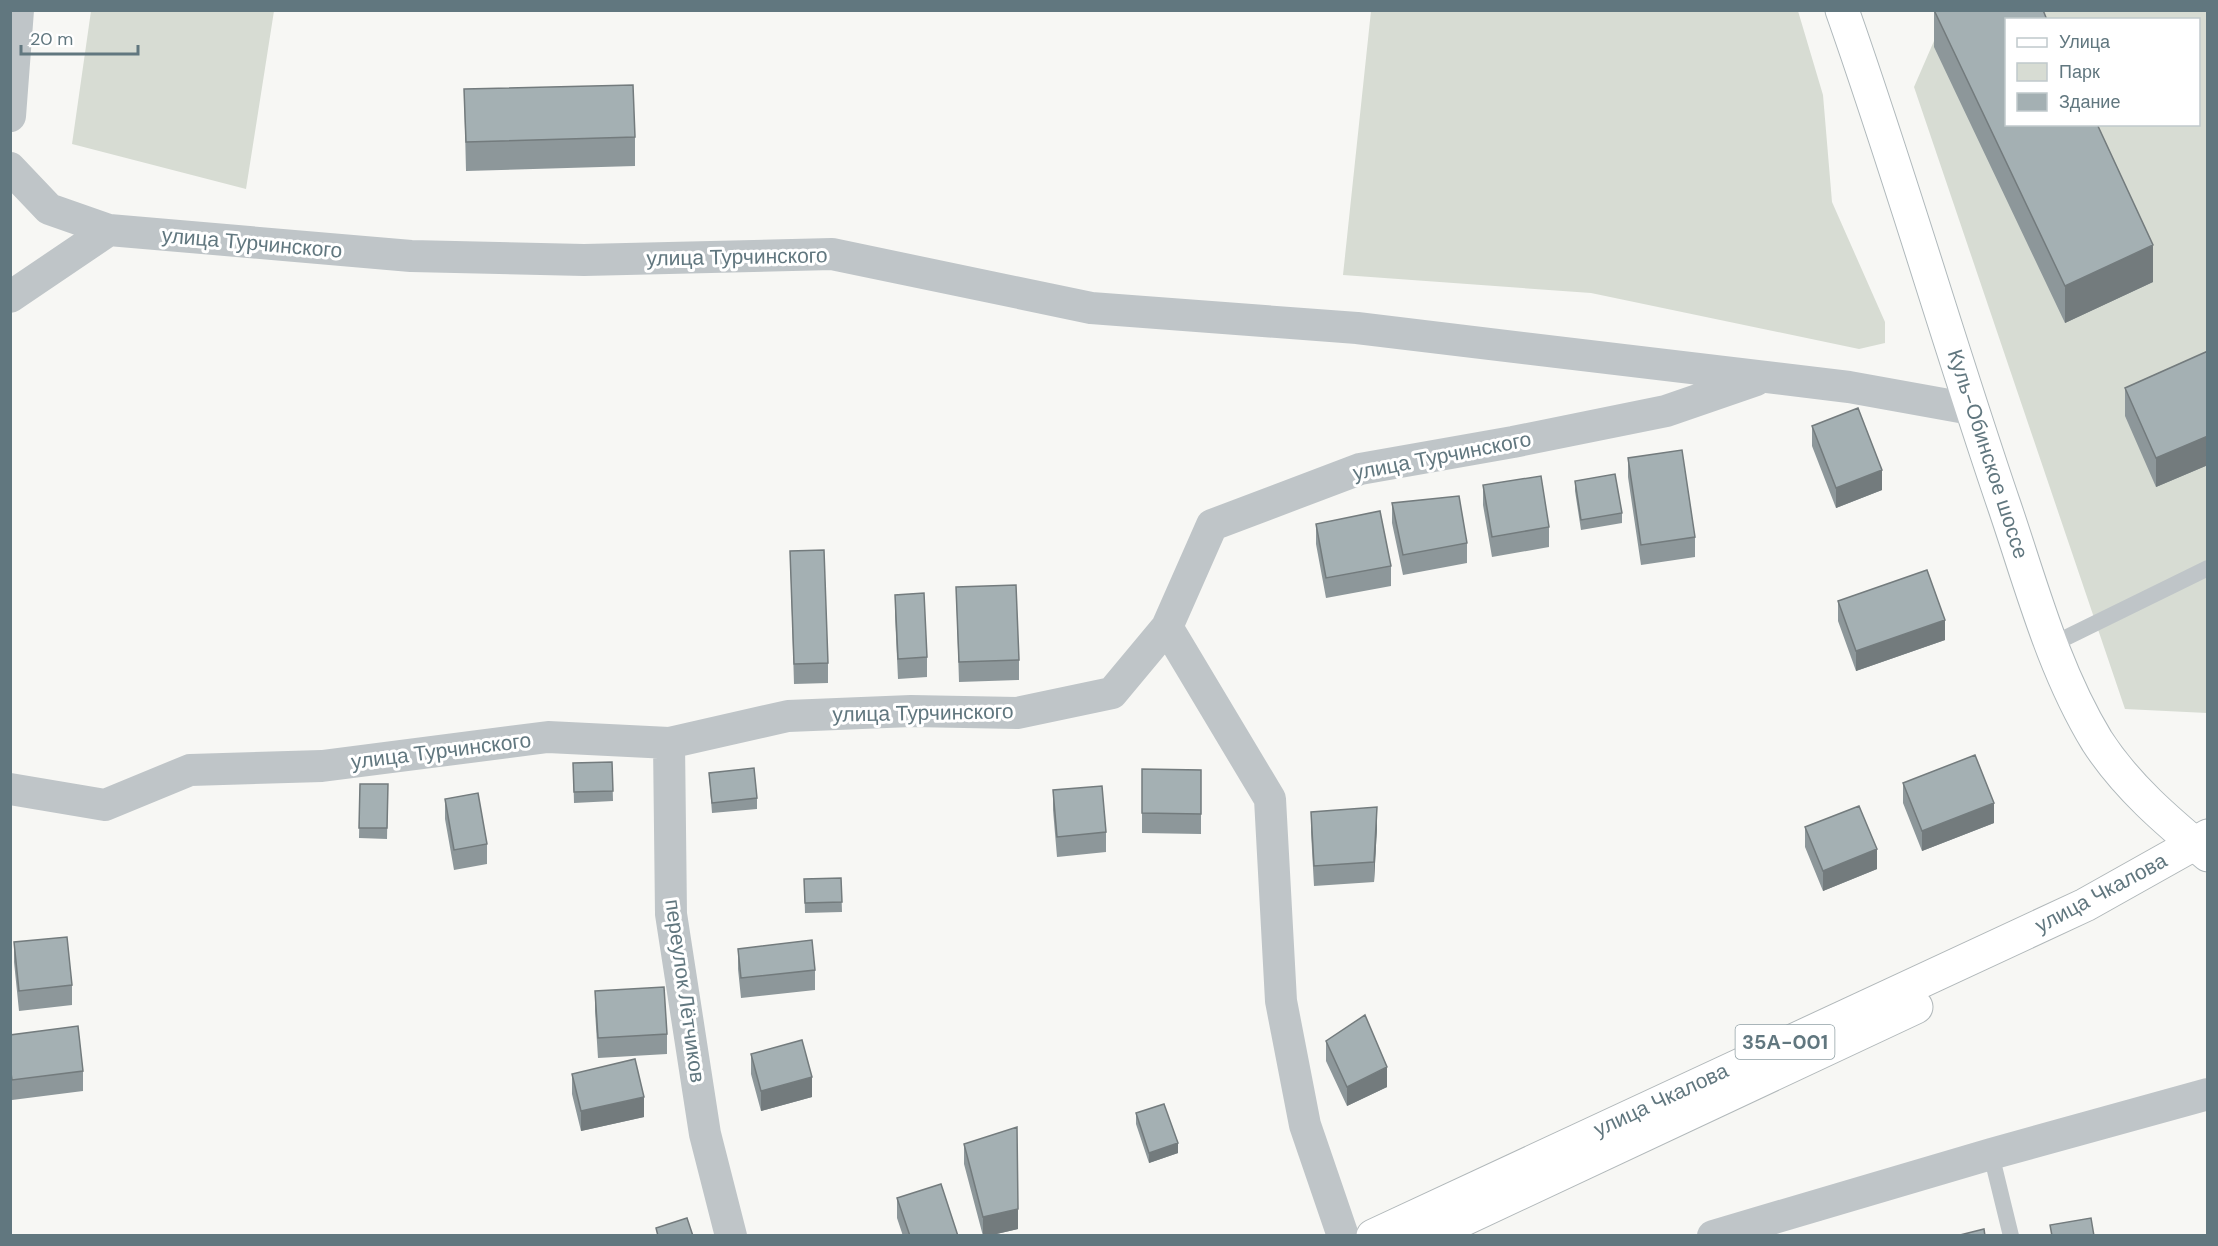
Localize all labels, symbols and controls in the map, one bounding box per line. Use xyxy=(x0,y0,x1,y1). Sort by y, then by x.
scale bar xyxy=(21,18,138,56)
legend xyxy=(2005,18,2200,126)
text: 20 m xyxy=(30,27,73,51)
text: Улица xyxy=(2059,30,2111,54)
text: Парк xyxy=(2059,60,2100,84)
text: Здание xyxy=(2059,90,2120,114)
street label: улица Турчинского xyxy=(161,221,343,265)
street label: улица Турчинского xyxy=(646,241,828,273)
street label: Куль-Обинское шоссе xyxy=(1941,346,2035,562)
street label: улица Турчинского xyxy=(1350,425,1534,487)
street label: улица Турчинского xyxy=(832,697,1014,729)
street label: улица Турчинского xyxy=(349,726,533,776)
street label: улица Чкалова xyxy=(2030,846,2172,939)
street label: переулок Лётчиков xyxy=(658,897,712,1085)
road number: 35А-001 xyxy=(1736,1025,1834,1059)
street label: улица Чкалова xyxy=(1589,1056,1733,1143)

